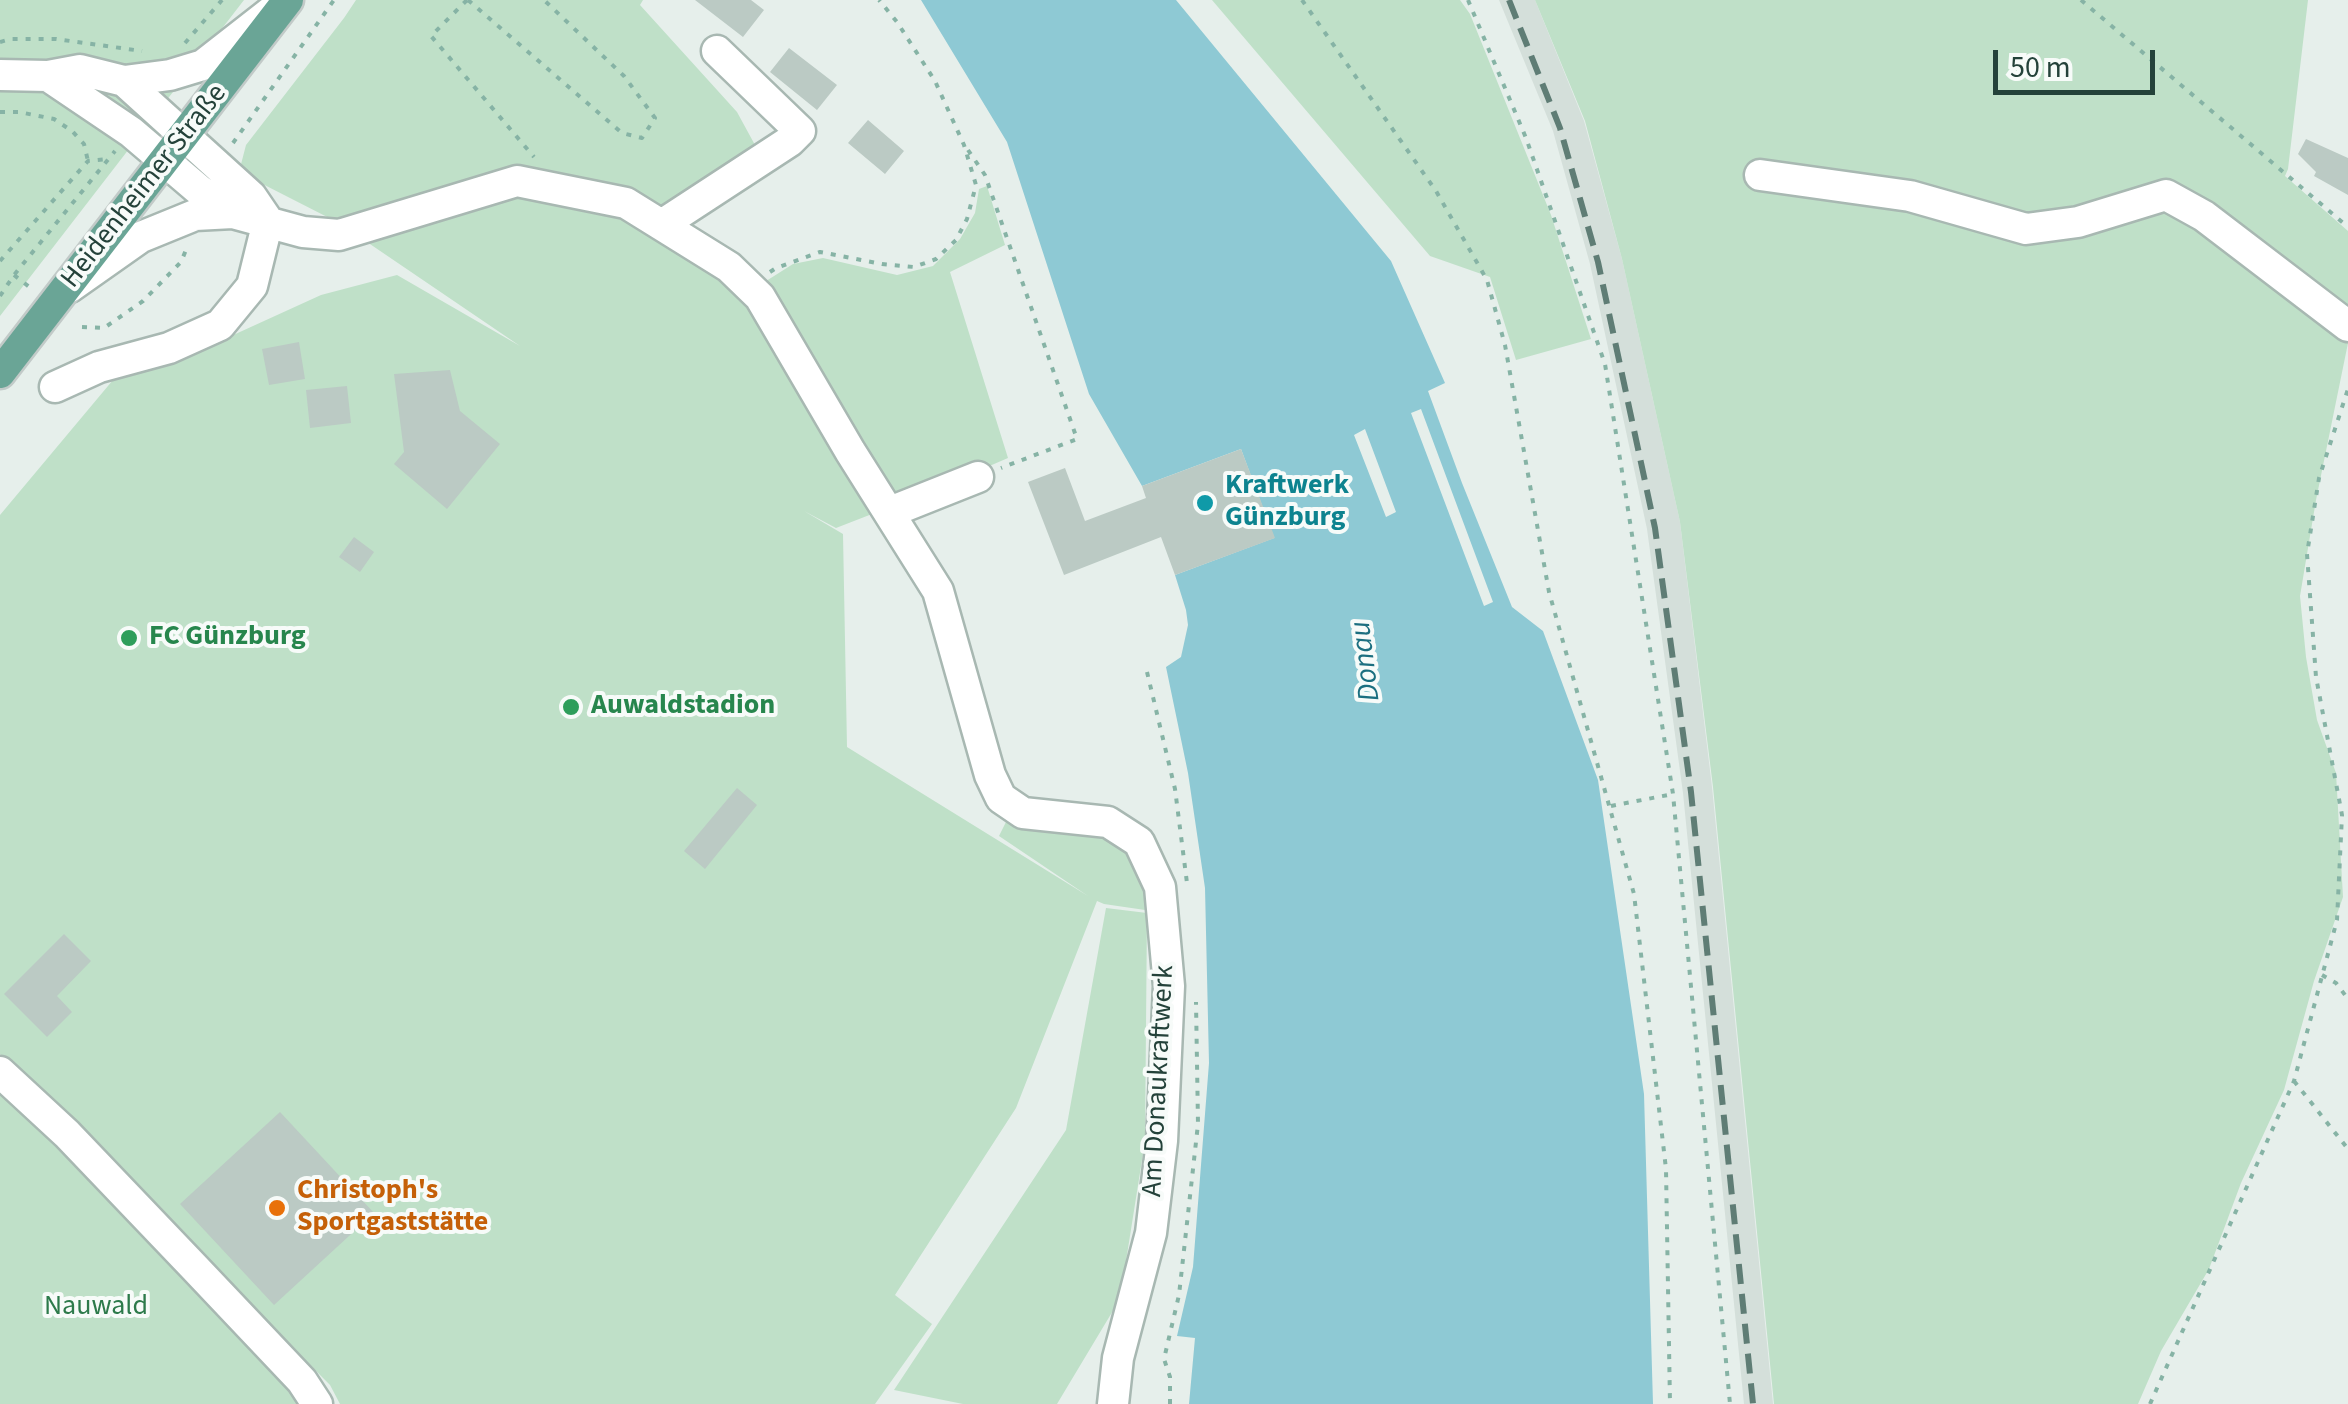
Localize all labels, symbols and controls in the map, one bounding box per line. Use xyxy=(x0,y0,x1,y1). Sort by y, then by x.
scale bar xyxy=(1998,30,2160,92)
text: 50 m xyxy=(2010,46,2071,89)
street label: Heidenheimer Straße xyxy=(55,78,235,296)
place label: Kraftwerk Günzburg xyxy=(1225,470,1349,536)
marker: Kraftwerk Günzburg xyxy=(1194,492,1216,514)
water label: Donau xyxy=(1344,619,1390,703)
place label: FC Günzburg xyxy=(149,621,306,655)
marker: FC Günzburg xyxy=(118,627,140,649)
place label: Auwaldstadion xyxy=(591,690,775,724)
marker: Auwaldstadion xyxy=(560,696,582,718)
street label: Am Donaukraftwerk xyxy=(1137,964,1183,1198)
place label: Christoph's Sportgaststätte xyxy=(297,1175,488,1241)
marker: Christoph's Sportgaststätte xyxy=(266,1197,288,1219)
park label: Nauwald xyxy=(44,1291,148,1325)

